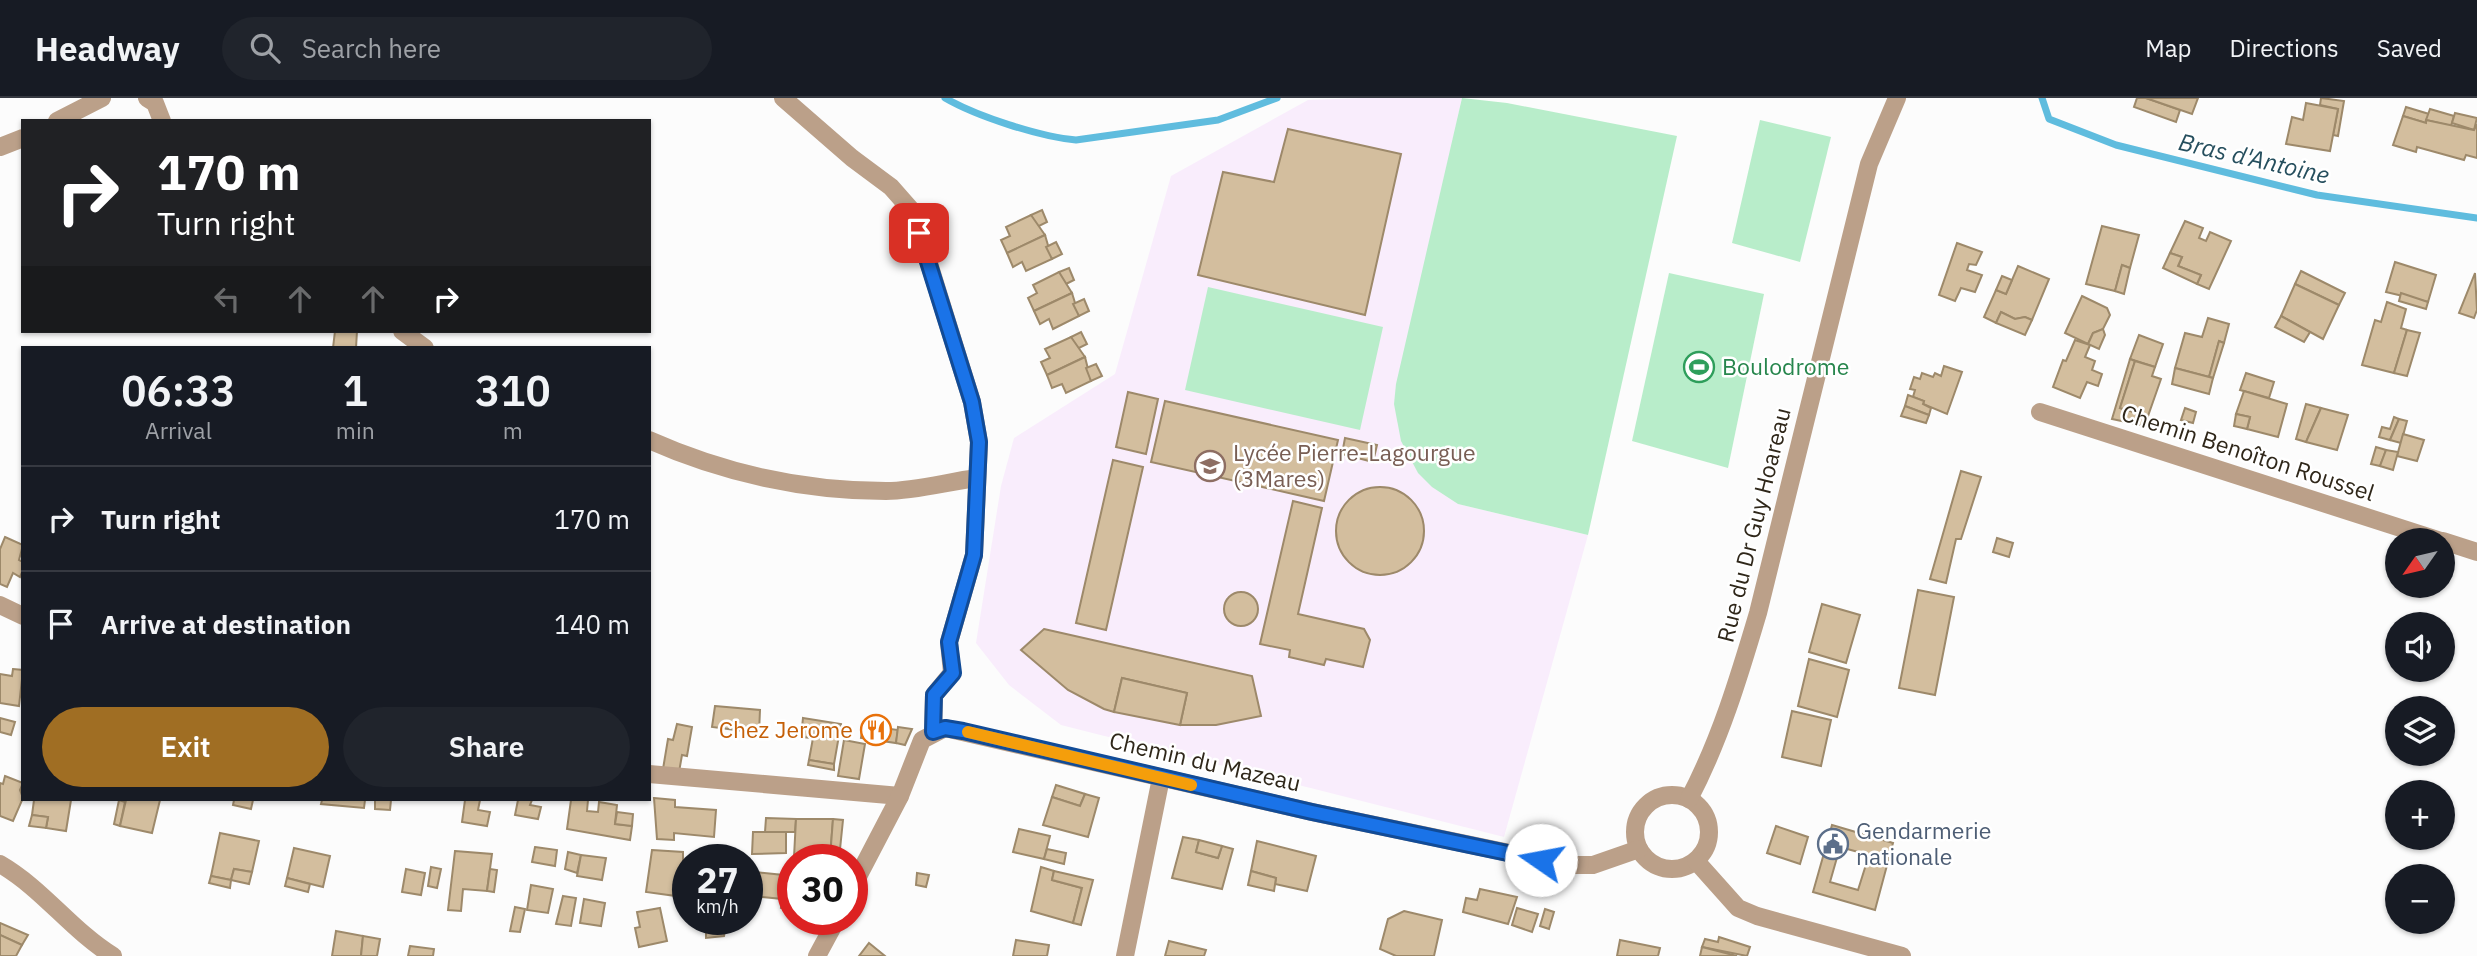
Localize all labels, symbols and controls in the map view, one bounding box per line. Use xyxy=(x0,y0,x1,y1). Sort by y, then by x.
search box xyxy=(222,17,712,80)
text: Headway xyxy=(35,27,180,70)
icon: search xyxy=(246,29,284,67)
text: Search here xyxy=(302,31,441,65)
text: Map xyxy=(2145,32,2191,64)
text: Directions xyxy=(2229,32,2339,64)
text: Saved xyxy=(2377,32,2442,64)
water label: Bras d'Antoine xyxy=(2176,125,2333,191)
text: 170 m xyxy=(157,140,301,203)
icon: right xyxy=(42,147,133,238)
text: Turn right xyxy=(157,202,295,244)
pin xyxy=(889,203,949,263)
icon: arrive xyxy=(900,214,938,252)
icon: left xyxy=(208,280,246,318)
icon: ahead xyxy=(281,280,319,318)
icon: ahead xyxy=(354,280,392,318)
icon: right xyxy=(427,280,465,318)
sports icon: Boulodrome xyxy=(1682,350,1716,384)
place label: Boulodrome xyxy=(1722,351,1849,381)
text: 06:33 xyxy=(121,363,236,418)
text: 1 xyxy=(343,363,368,418)
text: 310 xyxy=(475,363,551,418)
street label: Chemin Benoîton Roussel xyxy=(2118,397,2379,507)
street label: Rue du Dr Guy Hoareau xyxy=(1709,404,1797,645)
text: Arrival xyxy=(145,415,212,445)
text: min xyxy=(336,415,375,445)
text: m xyxy=(503,415,523,445)
place label: Lycée Pierre-Lagourgue (3Mares) xyxy=(1233,437,1476,493)
school or university icon: Lycée Pierre-Lagourgue (3Mares) xyxy=(1193,449,1227,483)
icon: right xyxy=(42,500,80,538)
text: Turn right xyxy=(101,502,220,536)
text: 170 m xyxy=(554,502,630,536)
north arrow xyxy=(2385,528,2455,598)
map controls xyxy=(2385,528,2455,934)
icon: arrive xyxy=(42,605,80,643)
text: Arrive at destination xyxy=(101,607,351,641)
text: 140 m xyxy=(554,607,630,641)
button: sound xyxy=(2385,612,2455,682)
button: layers xyxy=(2385,696,2455,766)
button: Exit xyxy=(42,707,329,787)
button: Share xyxy=(343,707,630,787)
restaurant icon: Chez Jerome xyxy=(859,713,893,747)
place label: Chez Jerome xyxy=(719,714,853,744)
street label: Chemin du Mazeau xyxy=(1107,724,1304,798)
button: + xyxy=(2385,780,2455,850)
place label: Gendarmerie nationale xyxy=(1856,815,1991,871)
position arrow xyxy=(1504,823,1578,897)
public building icon: Gendarmerie nationale xyxy=(1816,827,1850,861)
speed limit sign: 30 xyxy=(777,844,868,935)
text: 27 xyxy=(696,857,739,903)
button: − xyxy=(2385,864,2455,934)
text: km/h xyxy=(696,895,739,918)

